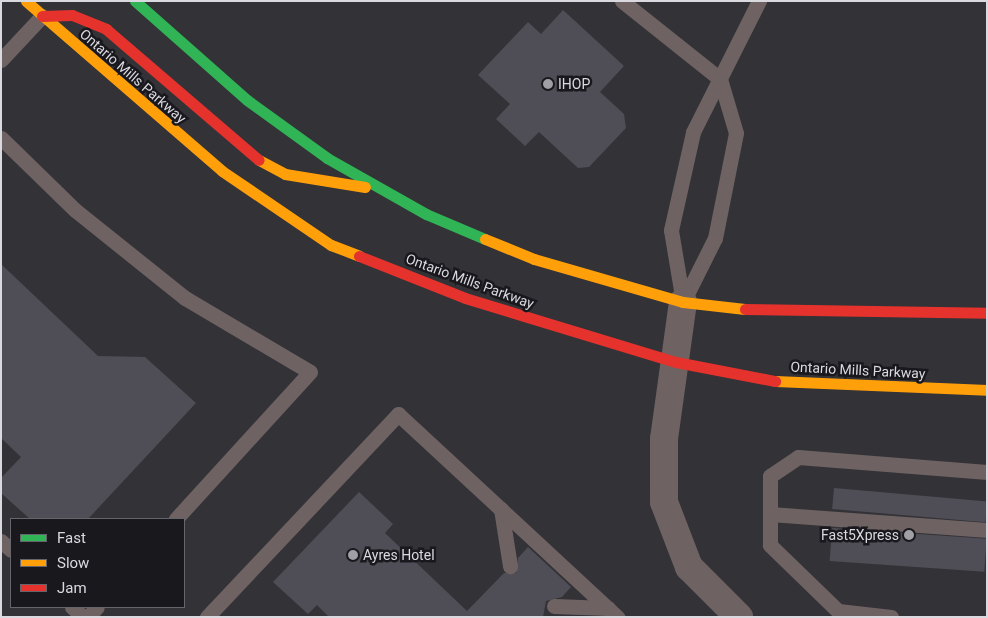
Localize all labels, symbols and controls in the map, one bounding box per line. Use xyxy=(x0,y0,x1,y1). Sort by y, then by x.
street label: Ontario Mills Parkway xyxy=(76,25,190,127)
place label: IHOP xyxy=(558,76,590,92)
marker: IHOP xyxy=(542,78,554,90)
street label: Ontario Mills Parkway xyxy=(404,250,536,312)
street label: Ontario Mills Parkway xyxy=(790,358,926,382)
legend xyxy=(10,518,185,608)
place label: Fast5Xpress xyxy=(821,527,899,543)
text: Fast xyxy=(57,529,86,547)
marker: Fast5Xpress xyxy=(903,529,915,541)
place label: Ayres Hotel xyxy=(363,547,435,563)
marker: Ayres Hotel xyxy=(347,549,359,561)
text: Slow xyxy=(57,554,89,572)
text: Jam xyxy=(57,579,87,597)

